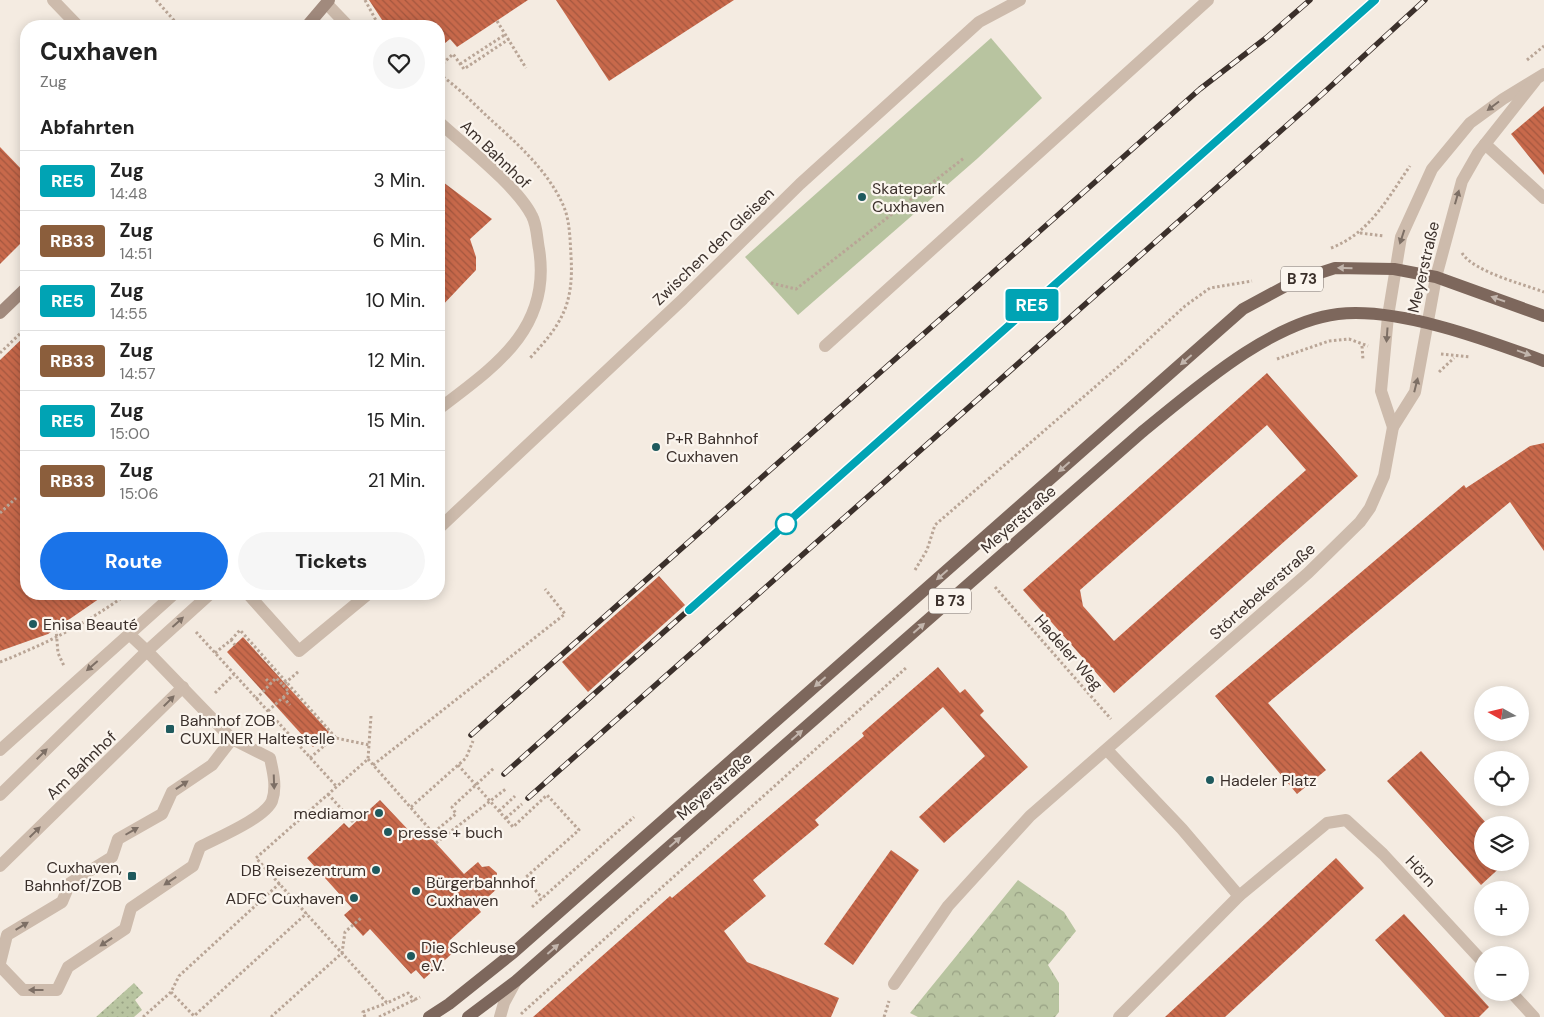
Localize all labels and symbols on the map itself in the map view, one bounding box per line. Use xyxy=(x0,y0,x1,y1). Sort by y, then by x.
one-way arrow xyxy=(1486,101,1500,111)
street label: Am Bahnhof xyxy=(456,116,535,193)
place label: Skatepark Cuxhaven xyxy=(872,178,946,217)
street label: Zwischen den Gleisen xyxy=(648,183,779,310)
one-way arrow xyxy=(1454,189,1462,204)
marker: Skatepark Cuxhaven xyxy=(856,191,868,203)
street label: Meyerstraße xyxy=(1403,219,1444,315)
one-way arrow xyxy=(1398,229,1405,244)
one-way arrow xyxy=(1337,264,1353,272)
road number: B 73 xyxy=(1281,266,1323,292)
line badge: RE5 xyxy=(1003,289,1061,321)
one-way arrow xyxy=(1490,295,1505,303)
one-way arrow xyxy=(1382,327,1390,343)
one-way arrow xyxy=(1516,350,1531,357)
one-way arrow xyxy=(1179,354,1192,365)
one-way arrow xyxy=(1412,377,1420,392)
place label: P+R Bahnhof Cuxhaven xyxy=(666,428,758,467)
marker: P+R Bahnhof Cuxhaven xyxy=(650,441,662,453)
one-way arrow xyxy=(1058,461,1070,472)
street label: Meyerstraße xyxy=(976,481,1060,558)
unlabelled marker xyxy=(775,513,797,535)
street label: Störtebekerstraße xyxy=(1205,538,1320,645)
one-way arrow xyxy=(936,569,949,580)
road number: B 73 xyxy=(929,588,971,614)
street label: Hadeler Weg xyxy=(1030,610,1107,695)
place label: Enisa Beauté xyxy=(43,614,138,635)
one-way arrow xyxy=(172,616,184,628)
marker: Enisa Beauté xyxy=(27,618,39,630)
one-way arrow xyxy=(913,622,926,633)
one-way arrow xyxy=(87,660,99,672)
one-way arrow xyxy=(815,676,827,688)
north arrow xyxy=(1474,686,1529,741)
one-way arrow xyxy=(163,696,175,708)
place label: Bahnhof ZOB CUXLINER Haltestelle xyxy=(180,710,335,749)
marker: Bahnhof ZOB CUXLINER Haltestelle xyxy=(164,723,176,735)
street label: Am Bahnhof xyxy=(42,727,121,804)
one-way arrow xyxy=(791,730,803,741)
street label: Meyerstraße xyxy=(672,748,756,825)
one-way arrow xyxy=(36,749,48,761)
place label: Hadeler Platz xyxy=(1220,770,1316,791)
one-way arrow xyxy=(270,774,278,790)
marker: Hadeler Platz xyxy=(1204,774,1216,786)
one-way arrow xyxy=(175,780,189,790)
place label: mediamor xyxy=(293,803,369,824)
marker: mediamor xyxy=(373,807,385,819)
place label: presse + buch xyxy=(398,822,503,843)
one-way arrow xyxy=(29,826,41,838)
marker: presse + buch xyxy=(382,826,394,838)
one-way arrow xyxy=(125,827,138,836)
one-way arrow xyxy=(668,836,680,848)
street label: Hörn xyxy=(1401,851,1440,891)
place label: Cuxhaven, Bahnhof/ZOB xyxy=(24,857,122,896)
place label: DB Reisezentrum xyxy=(241,860,366,881)
marker: DB Reisezentrum xyxy=(370,864,382,876)
marker: Cuxhaven, Bahnhof/ZOB xyxy=(126,870,138,882)
place label: Bürgerbahnhof Cuxhaven xyxy=(426,872,535,911)
one-way arrow xyxy=(164,876,177,886)
marker: Bürgerbahnhof Cuxhaven xyxy=(410,885,422,897)
place label: ADFC Cuxhaven xyxy=(226,888,344,909)
marker: ADFC Cuxhaven xyxy=(348,892,360,904)
one-way arrow xyxy=(16,921,29,930)
one-way arrow xyxy=(99,937,112,947)
place label: Die Schleuse e.V. xyxy=(421,937,516,976)
one-way arrow xyxy=(546,943,558,955)
marker: Die Schleuse e.V. xyxy=(405,950,417,962)
one-way arrow xyxy=(28,986,44,994)

